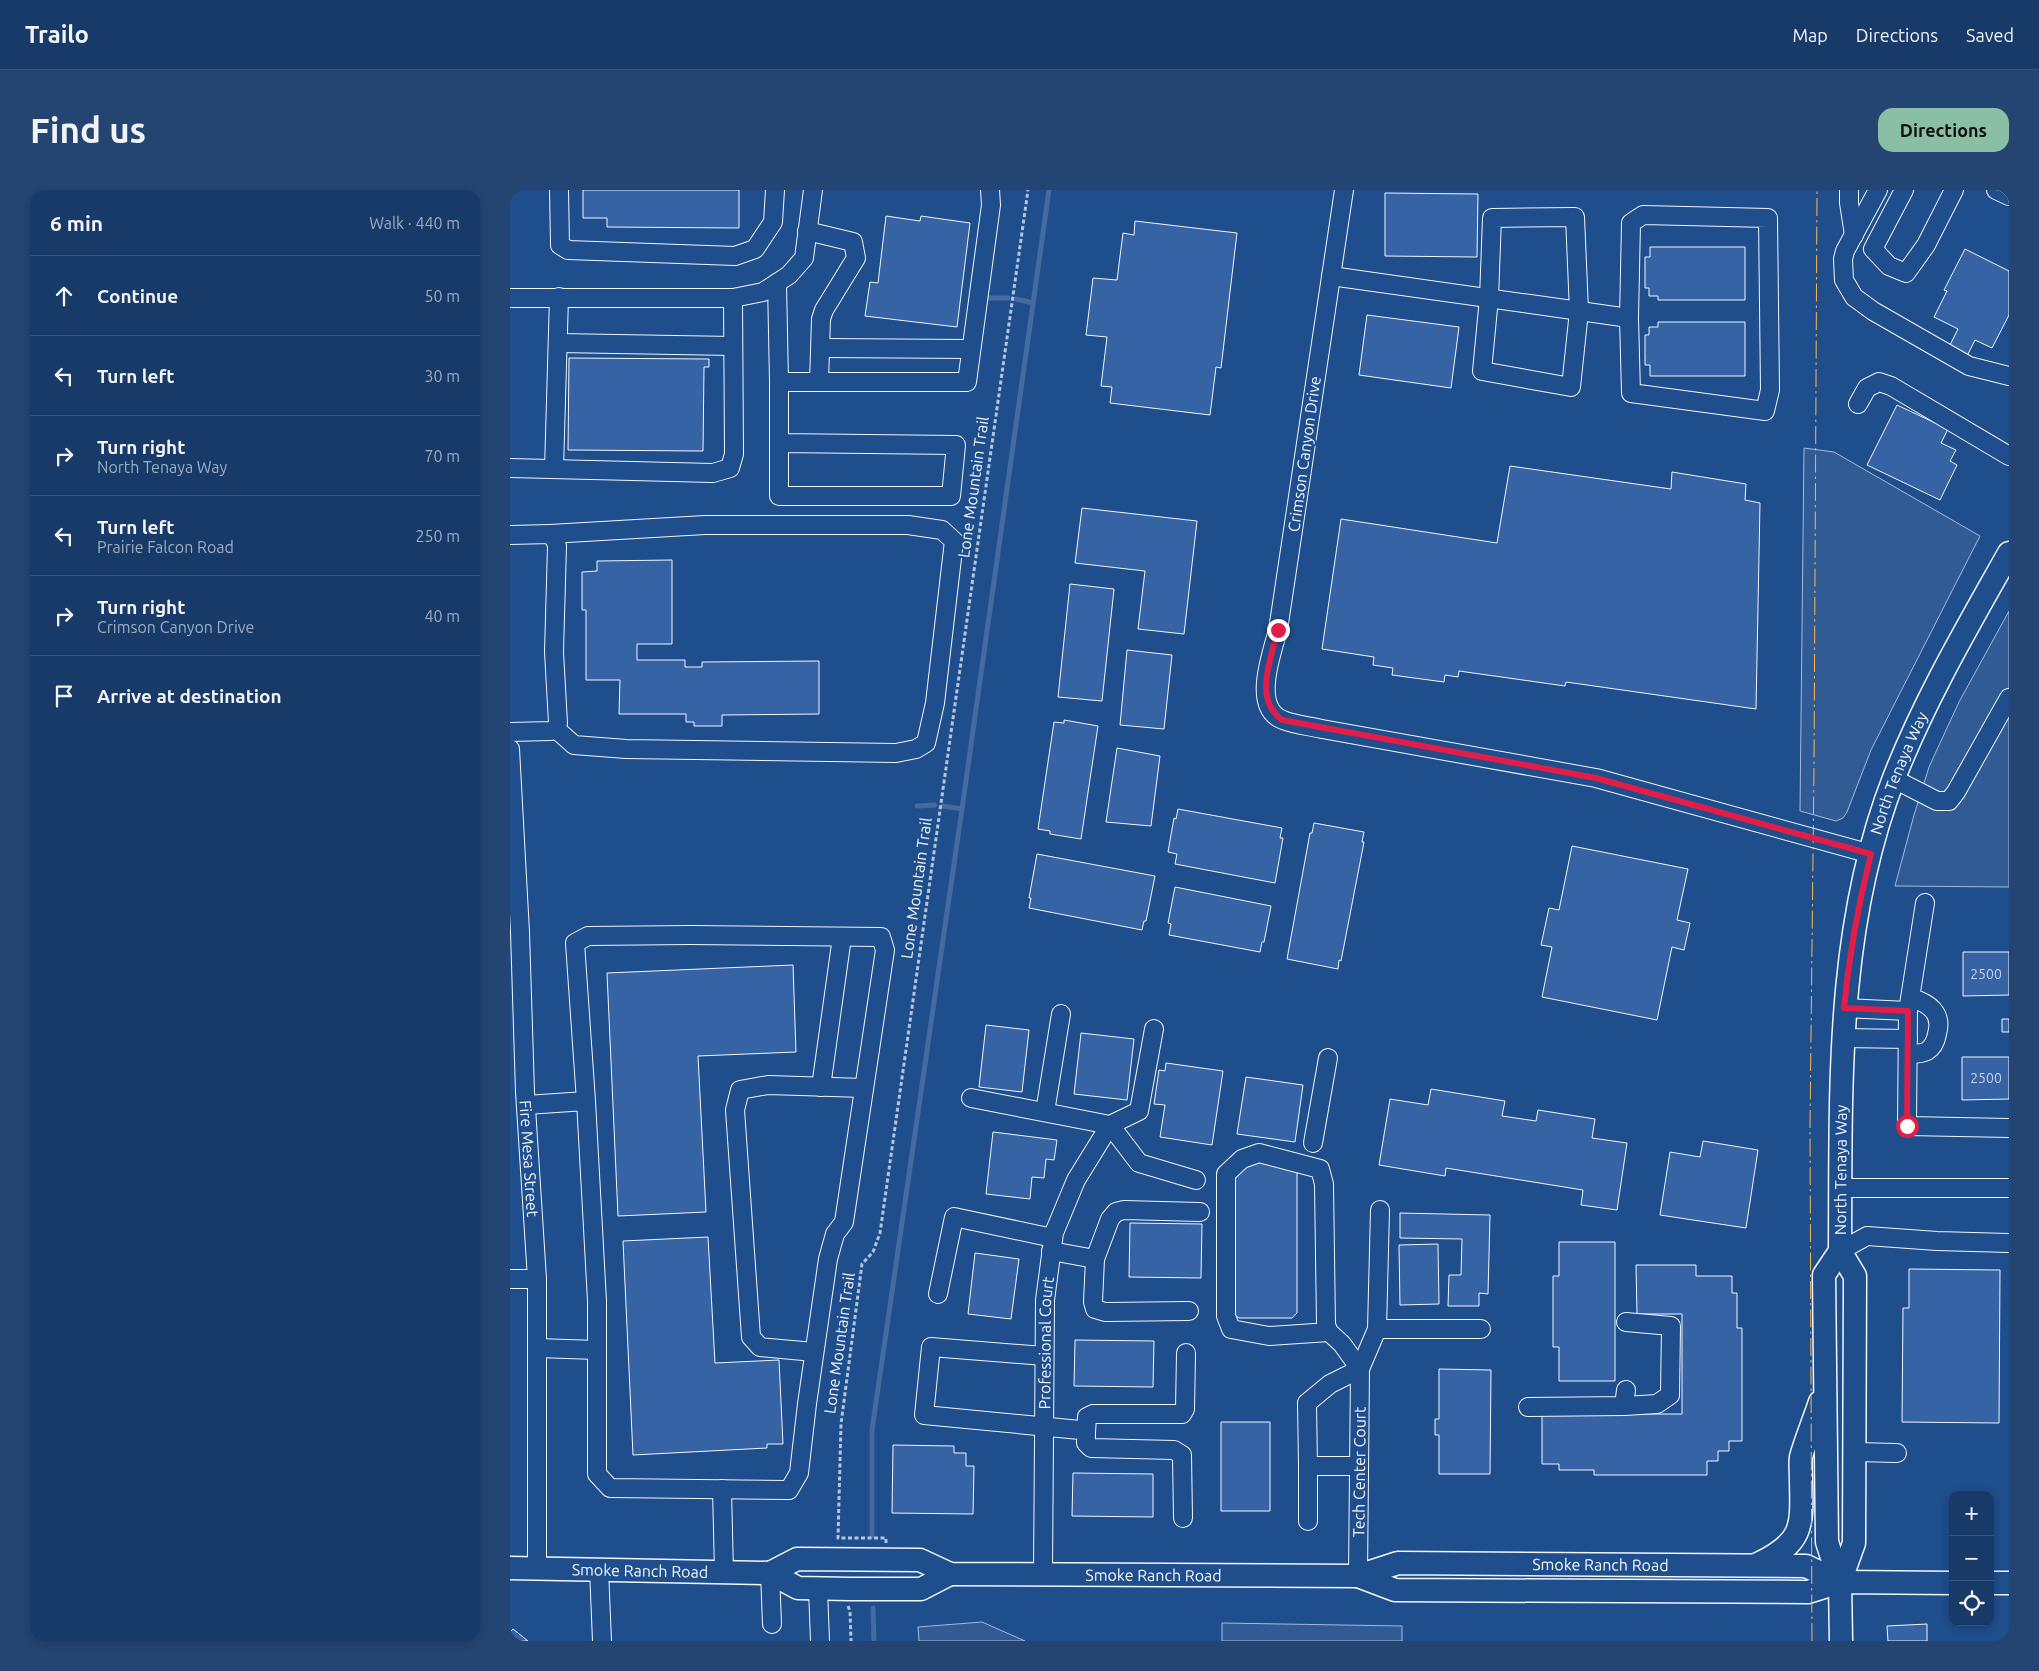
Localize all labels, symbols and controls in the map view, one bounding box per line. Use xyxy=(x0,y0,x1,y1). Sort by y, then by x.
text: Trailo xyxy=(25,21,89,48)
text: Map xyxy=(1792,25,1828,45)
text: Directions xyxy=(1856,25,1938,45)
text: Saved xyxy=(1966,25,2014,45)
button: Directions xyxy=(1878,108,2009,152)
text: Find us xyxy=(30,110,146,150)
text: 6 min xyxy=(50,211,103,235)
text: Walk · 440 m xyxy=(369,214,460,232)
icon: ahead xyxy=(50,282,78,310)
text: Continue xyxy=(97,285,178,307)
text: 50 m xyxy=(424,287,460,305)
icon: left xyxy=(50,362,78,390)
text: Turn left xyxy=(97,365,175,387)
text: 30 m xyxy=(424,367,460,385)
street label: Crimson Canyon Drive xyxy=(1284,375,1324,533)
street label: Lone Mountain Trail xyxy=(954,415,992,559)
text: Turn right xyxy=(97,436,185,458)
icon: right xyxy=(50,442,78,470)
text: 70 m xyxy=(424,447,460,465)
text: North Tenaya Way xyxy=(97,458,227,476)
text: Turn left xyxy=(97,516,175,538)
icon: left xyxy=(50,522,78,550)
text: 250 m xyxy=(415,527,460,545)
text: Prairie Falcon Road xyxy=(97,538,234,556)
text: Turn right xyxy=(97,596,185,618)
icon: right xyxy=(50,602,78,630)
text: 40 m xyxy=(424,607,460,625)
text: Crimson Canyon Drive xyxy=(97,618,254,636)
route end xyxy=(1267,619,1290,642)
icon: arrive xyxy=(50,682,78,710)
text: Arrive at destination xyxy=(97,685,282,707)
street label: North Tenaya Way xyxy=(1866,709,1931,837)
street label: Lone Mountain Trail xyxy=(897,816,935,960)
house number: 2500 xyxy=(1970,966,2002,982)
house number: 2500 xyxy=(1970,1070,2002,1086)
street label: Fire Mesa Street xyxy=(517,1099,542,1218)
street label: North Tenaya Way xyxy=(1831,1104,1850,1235)
route start xyxy=(1896,1115,1919,1138)
street label: Lone Mountain Trail xyxy=(820,1271,858,1415)
street label: Professional Court xyxy=(1035,1275,1057,1410)
street label: Tech Center Court xyxy=(1349,1406,1369,1537)
map controls xyxy=(1949,1491,1994,1626)
button: + xyxy=(1949,1491,1994,1536)
button: − xyxy=(1949,1536,1994,1581)
street label: Smoke Ranch Road xyxy=(1532,1555,1669,1574)
street label: Smoke Ranch Road xyxy=(572,1560,708,1581)
street label: Smoke Ranch Road xyxy=(1085,1566,1222,1584)
button: locate xyxy=(1949,1581,1994,1626)

